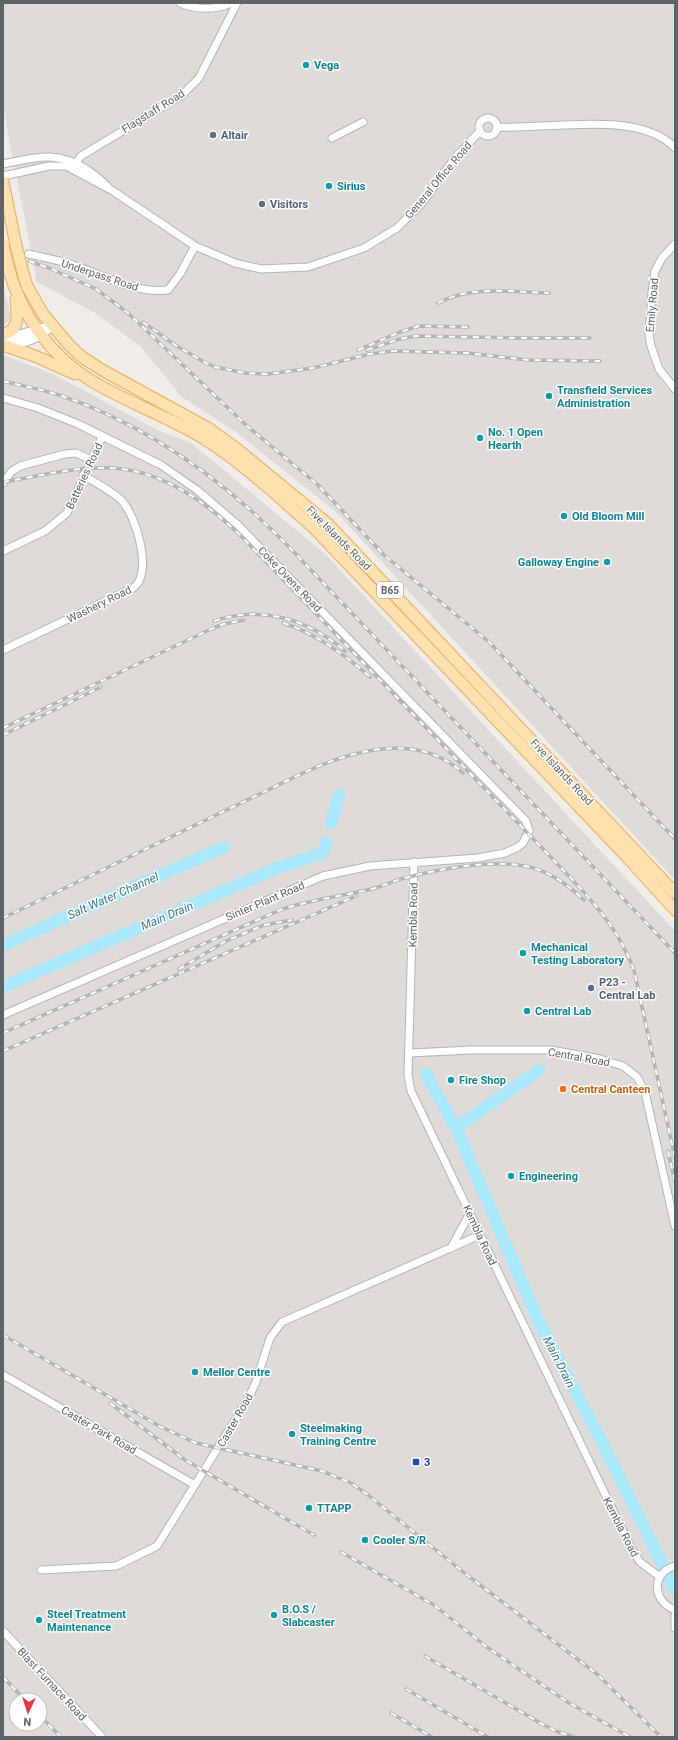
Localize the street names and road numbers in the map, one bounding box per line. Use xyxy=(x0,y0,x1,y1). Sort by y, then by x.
street label: Flagstaff Road xyxy=(119,87,187,136)
street label: General Office Road xyxy=(402,139,474,222)
street label: Underpass Road xyxy=(60,257,140,294)
street label: Emily Road xyxy=(644,277,661,333)
street label: Batteries Road xyxy=(63,441,106,511)
street label: Five Islands Road xyxy=(304,503,374,573)
street label: Coke Ovens Road xyxy=(255,544,324,615)
road number: B65 xyxy=(377,582,403,598)
street label: Washery Road xyxy=(65,583,134,626)
street label: Five Islands Road xyxy=(528,737,596,808)
street label: Sinter Plant Road xyxy=(224,879,307,924)
street label: Kembla Road xyxy=(406,882,421,948)
street label: Central Road xyxy=(547,1046,611,1069)
street label: Kembla Road xyxy=(460,1203,499,1267)
street label: Caster Road xyxy=(215,1391,256,1449)
street label: Caster Park Road xyxy=(59,1404,139,1457)
street label: Kembla Road xyxy=(600,1495,641,1559)
street label: Blast Furnace Road xyxy=(15,1645,89,1723)

